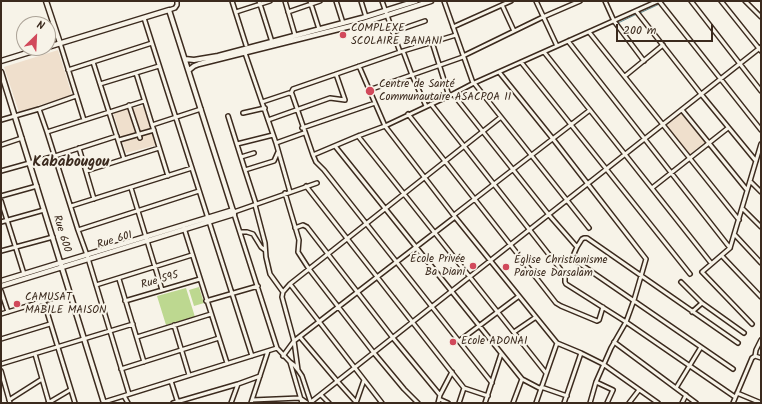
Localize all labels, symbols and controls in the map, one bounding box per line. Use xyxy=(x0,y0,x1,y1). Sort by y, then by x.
north arrow xyxy=(16,16,56,56)
text: N xyxy=(34,16,47,36)
scale bar xyxy=(618,16,715,42)
text: 200 m xyxy=(623,21,656,40)
place label: COMPLEXE SCOLAIRE BANANI xyxy=(351,22,442,48)
marker: COMPLEXE SCOLAIRE BANANI xyxy=(338,30,348,40)
place label: Centre de Santé Communautaire ASACPOA II xyxy=(379,78,511,104)
marker: Centre de Santé Communautaire ASACPOA II xyxy=(364,85,376,97)
district label: Kababougou xyxy=(33,154,109,172)
street label: Rue 600 xyxy=(49,214,73,254)
street label: Rue 601 xyxy=(96,229,134,253)
place label: École Privée Ba Diani xyxy=(410,253,465,279)
place label: Église Christianisme Paroise Darsalam xyxy=(514,254,607,280)
marker: École Privée Ba Diani xyxy=(468,261,478,271)
marker: Église Christianisme Paroise Darsalam xyxy=(501,262,511,272)
street label: Rue 595 xyxy=(140,269,180,293)
place label: CAMUSAT MABILE MAISON xyxy=(25,291,106,317)
marker: CAMUSAT MABILE MAISON xyxy=(12,299,22,309)
place label: Ecole ADONAI xyxy=(461,335,527,349)
marker: Ecole ADONAI xyxy=(448,337,458,347)

